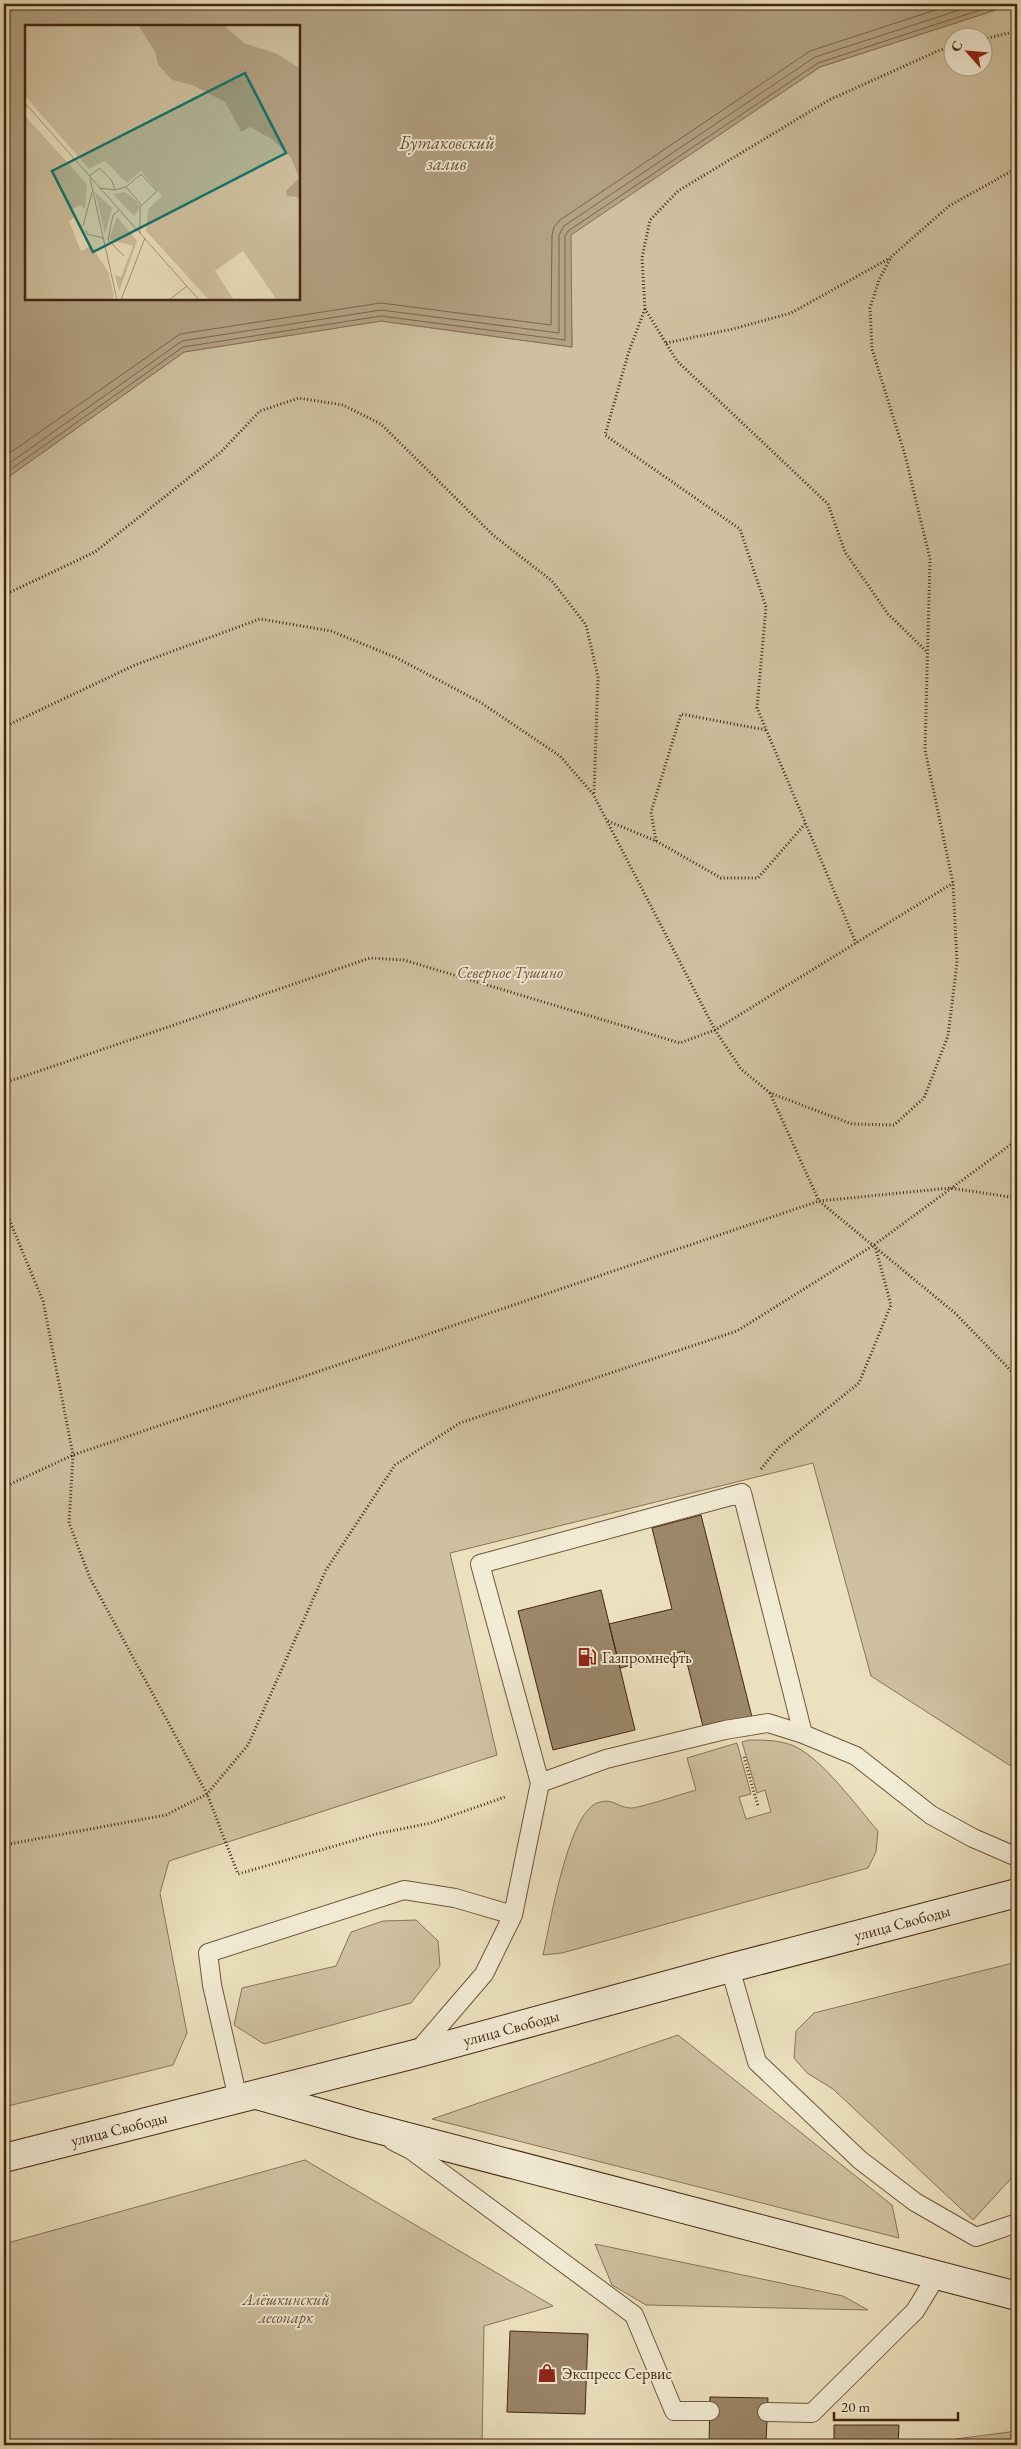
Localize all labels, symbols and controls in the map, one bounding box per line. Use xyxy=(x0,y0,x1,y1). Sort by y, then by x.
inset map xyxy=(25,25,300,300)
north arrow xyxy=(944,28,994,78)
text: С xyxy=(946,38,967,55)
water label: Бутаковский залив xyxy=(398,131,495,175)
park label: Северное Тушино xyxy=(457,962,563,983)
fuel station icon: Газпромнефть xyxy=(576,1646,598,1668)
place label: Газпромнефть xyxy=(602,1647,692,1668)
street label: улица Свободы xyxy=(852,1900,953,1946)
street label: улица Свободы xyxy=(461,2005,562,2051)
street label: улица Свободы xyxy=(69,2107,170,2151)
park label: Алёшкинский лесопарк xyxy=(241,2289,330,2328)
shop icon: Экспресс Сервис xyxy=(536,2362,558,2384)
place label: Экспресс Сервис xyxy=(562,2363,672,2384)
scale bar xyxy=(834,2389,957,2421)
text: 20 m xyxy=(841,2397,870,2416)

